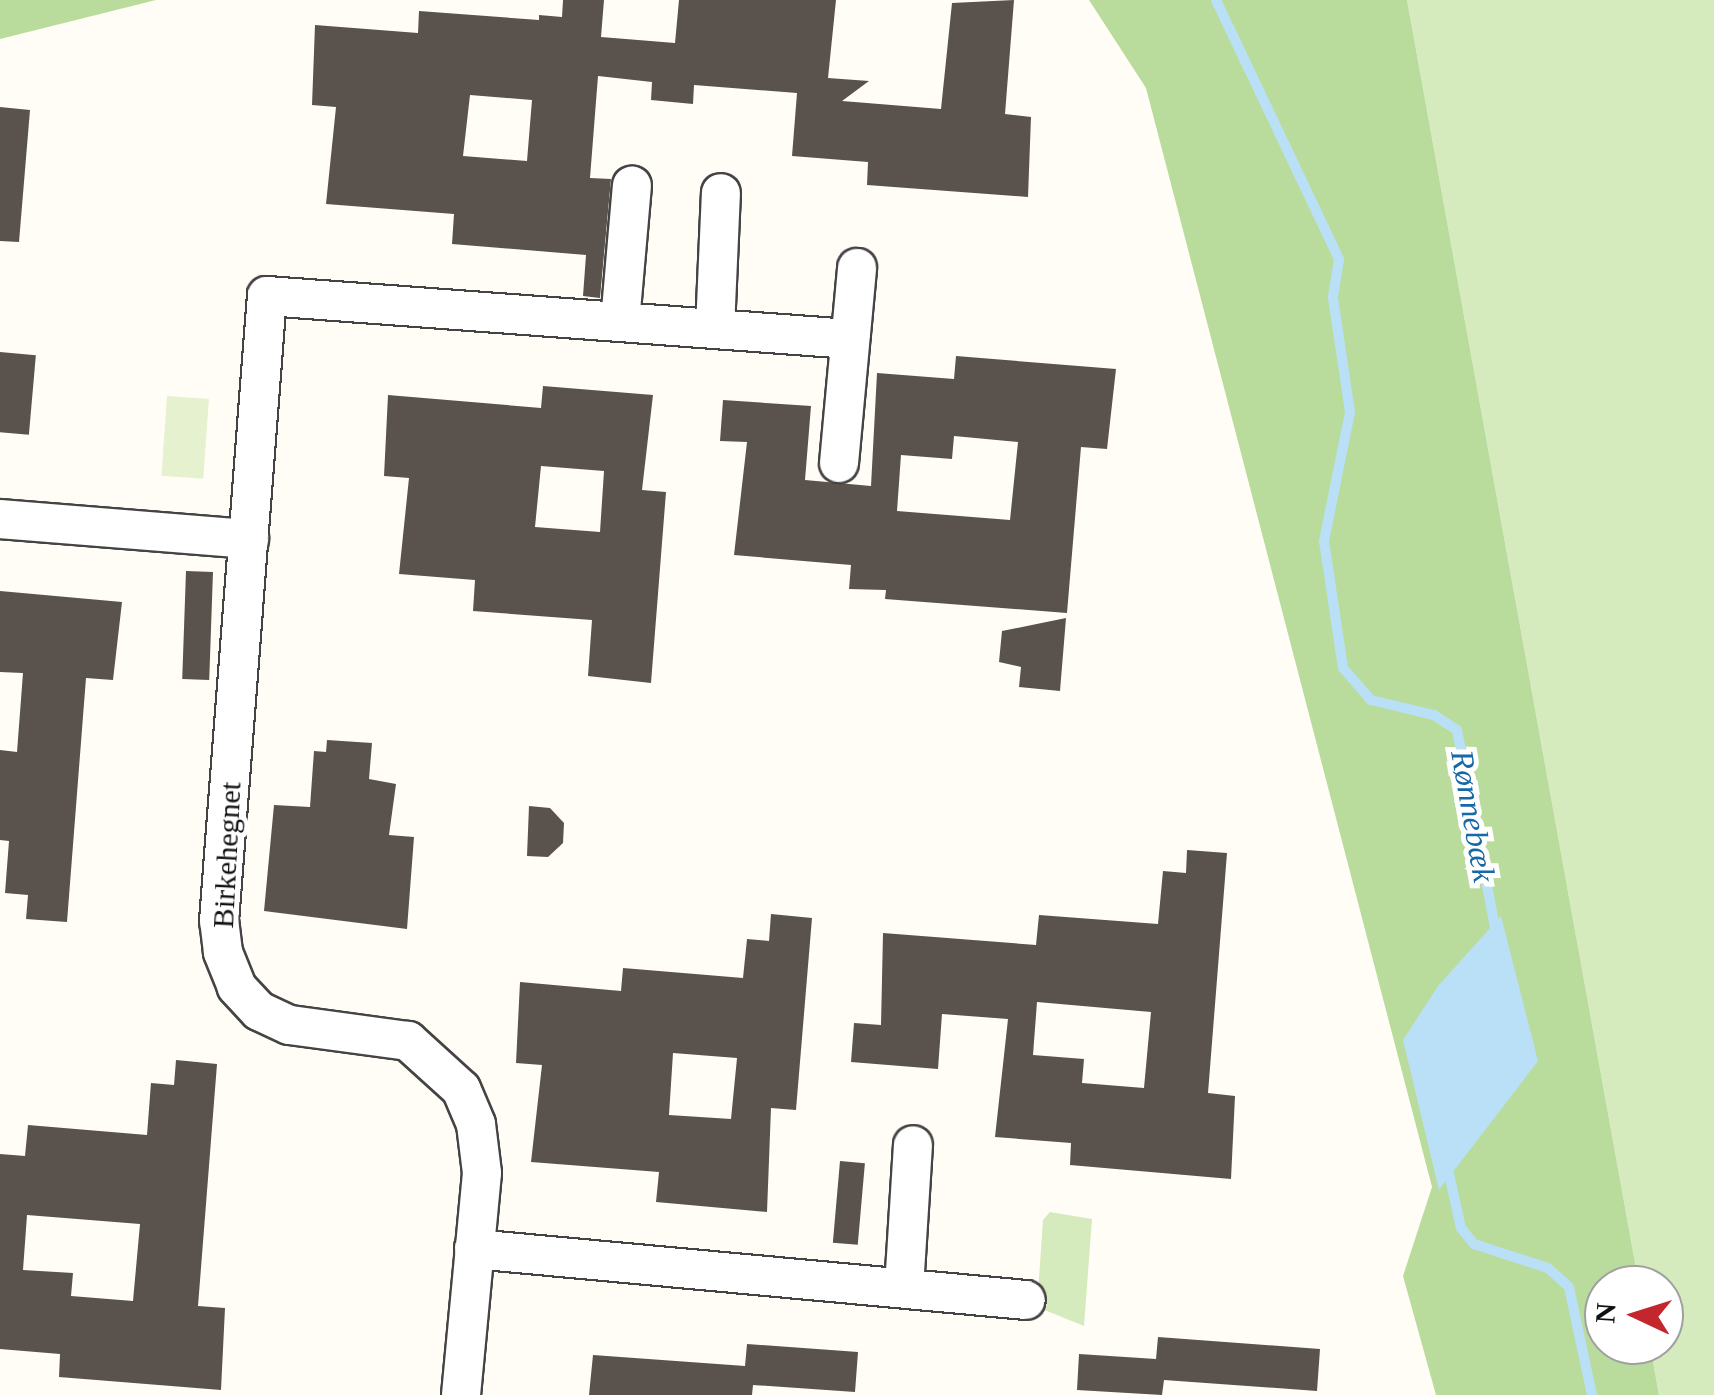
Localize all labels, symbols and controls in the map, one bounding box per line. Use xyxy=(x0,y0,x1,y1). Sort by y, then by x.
water label: Rønnebæk xyxy=(1443,747,1503,885)
street label: Birkehegnet xyxy=(205,781,249,929)
north arrow xyxy=(1584,1265,1684,1365)
text: N xyxy=(1589,1302,1622,1324)

